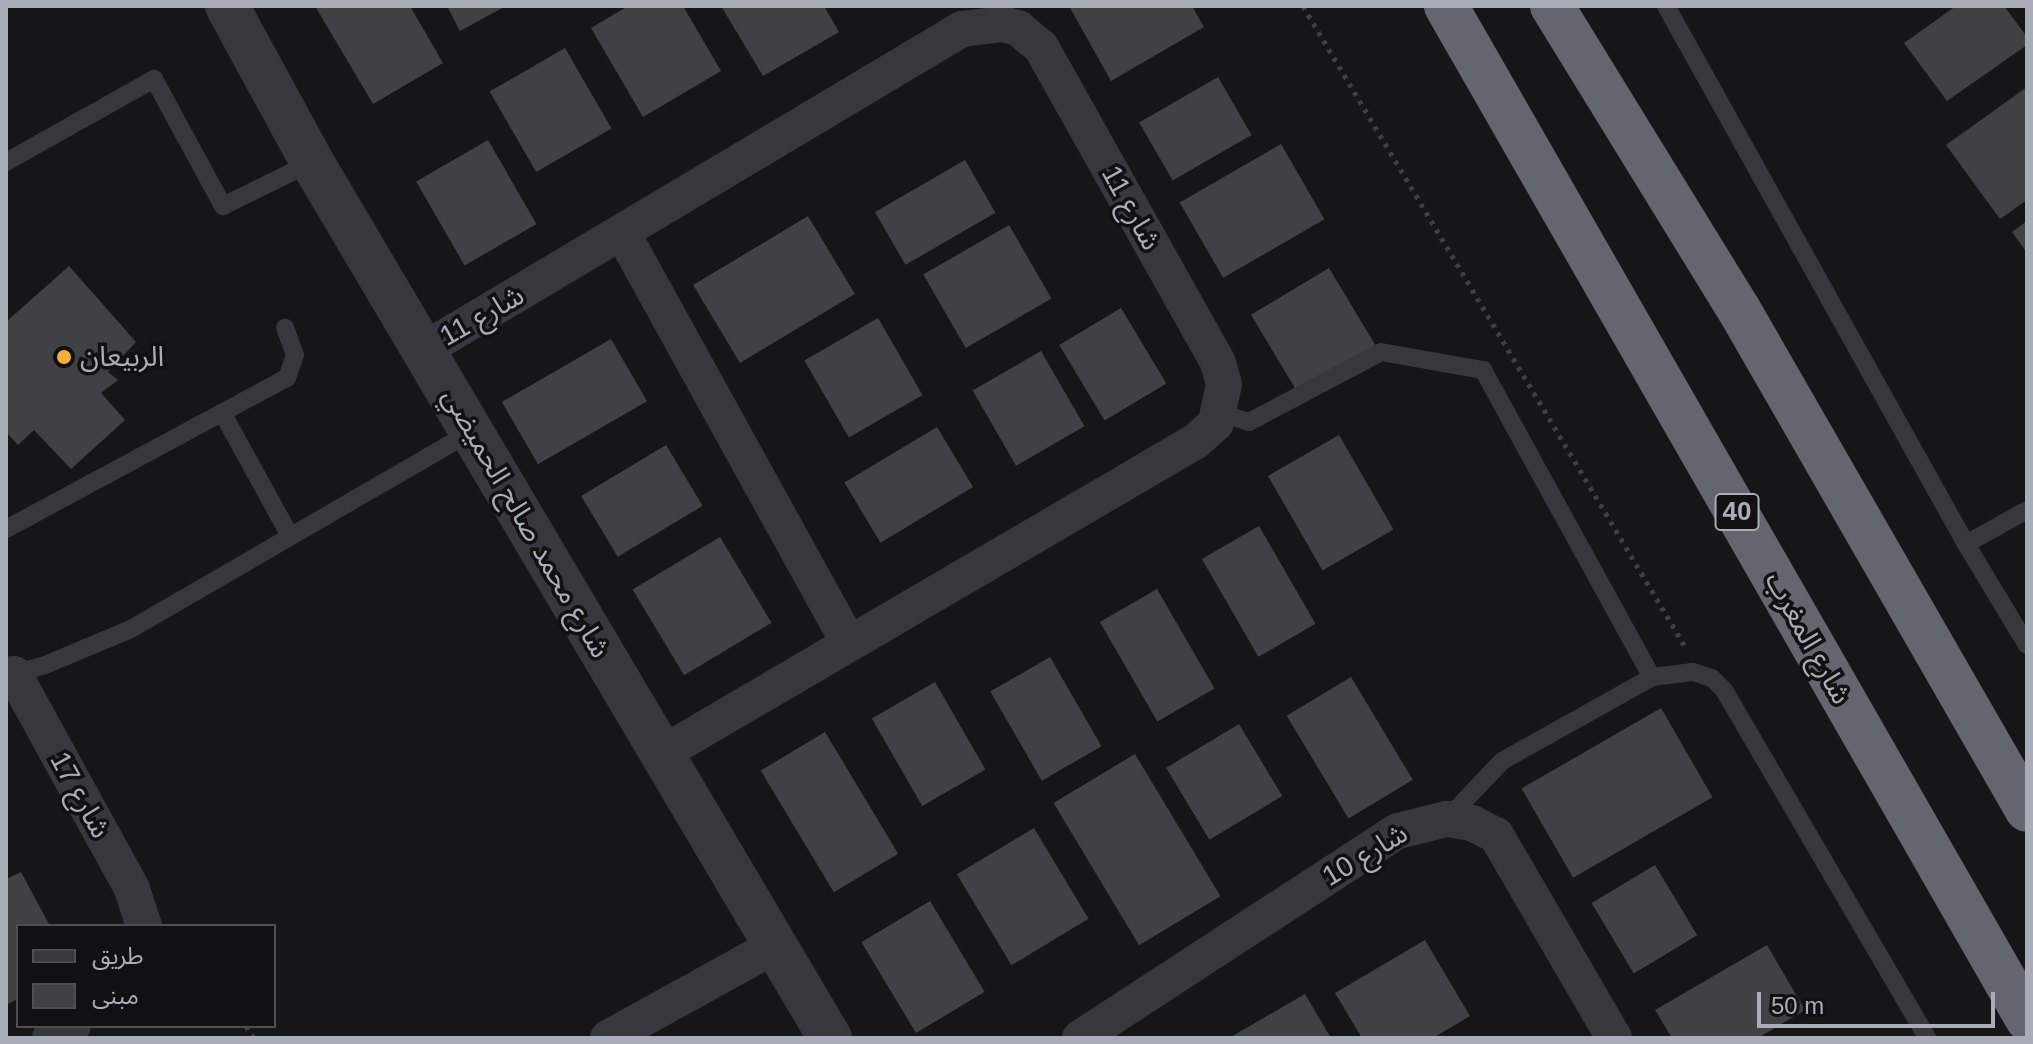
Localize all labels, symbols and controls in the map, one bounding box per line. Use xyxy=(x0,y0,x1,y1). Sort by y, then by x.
street label: شارع 11 xyxy=(1094,160,1168,256)
street label: شارع 11 xyxy=(434,279,530,353)
place label: الربيعان xyxy=(80,340,164,374)
marker: الربيعان xyxy=(55,348,73,366)
street label: شارع محمد صالح الحميضي xyxy=(435,382,617,664)
road number: 40 xyxy=(1713,490,1761,534)
street label: شارع المغرب xyxy=(1758,566,1858,710)
street label: شارع 17 xyxy=(43,746,117,844)
street label: شارع 10 xyxy=(1316,817,1414,893)
legend xyxy=(16,924,276,1028)
text: طريق xyxy=(92,942,144,969)
scale bar xyxy=(1761,976,1999,1026)
text: مبنى xyxy=(92,982,139,1009)
text: 50 m xyxy=(1771,992,1824,1019)

